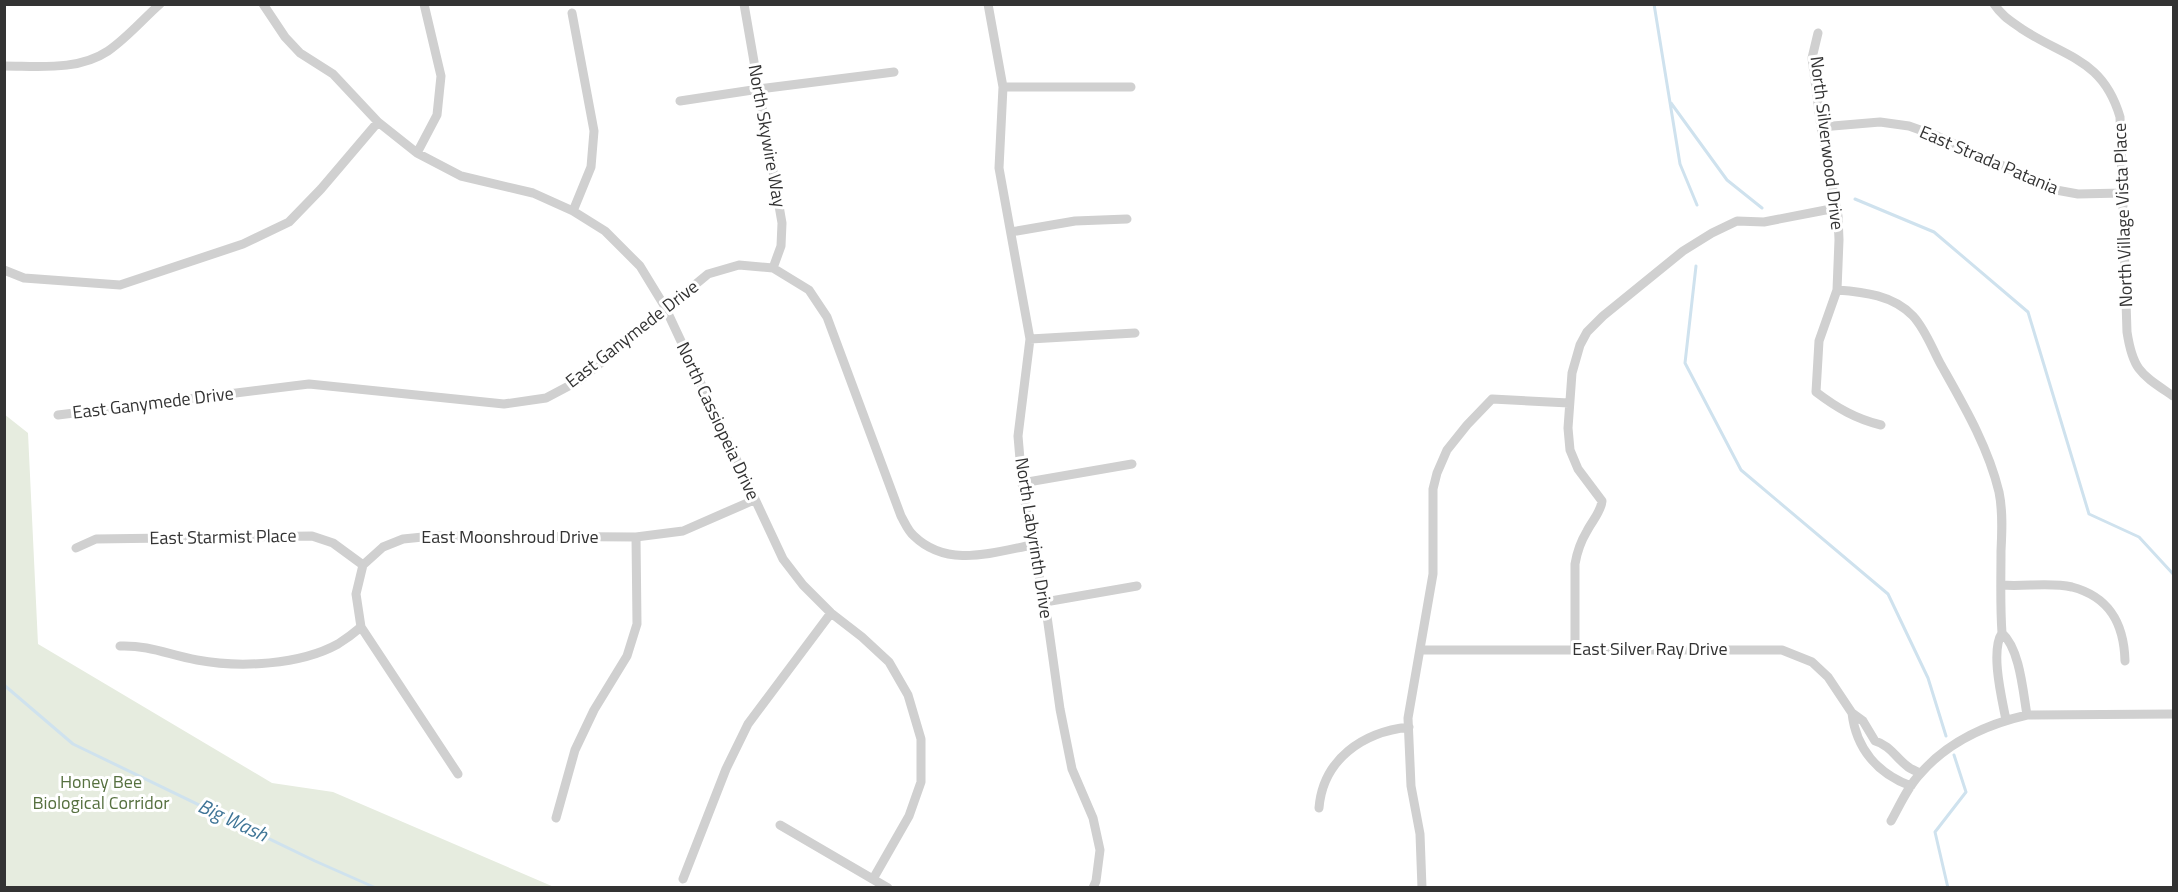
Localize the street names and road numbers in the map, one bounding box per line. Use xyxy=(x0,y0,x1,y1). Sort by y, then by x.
street label: North Silverwood Drive xyxy=(1803,54,1852,231)
street label: North Skywire Way xyxy=(742,62,793,210)
street label: East Strada Patania xyxy=(1915,118,2063,201)
street label: North Village Vista Place xyxy=(2106,122,2139,308)
street label: East Ganymede Drive xyxy=(560,273,704,394)
street label: North Cassiopeia Drive xyxy=(670,337,767,504)
street label: East Ganymede Drive xyxy=(71,379,235,426)
street label: North Labyrinth Drive xyxy=(1008,456,1061,620)
street label: East Starmist Place xyxy=(149,522,297,551)
street label: East Moonshroud Drive xyxy=(421,523,599,550)
street label: East Silver Ray Drive xyxy=(1572,635,1728,662)

